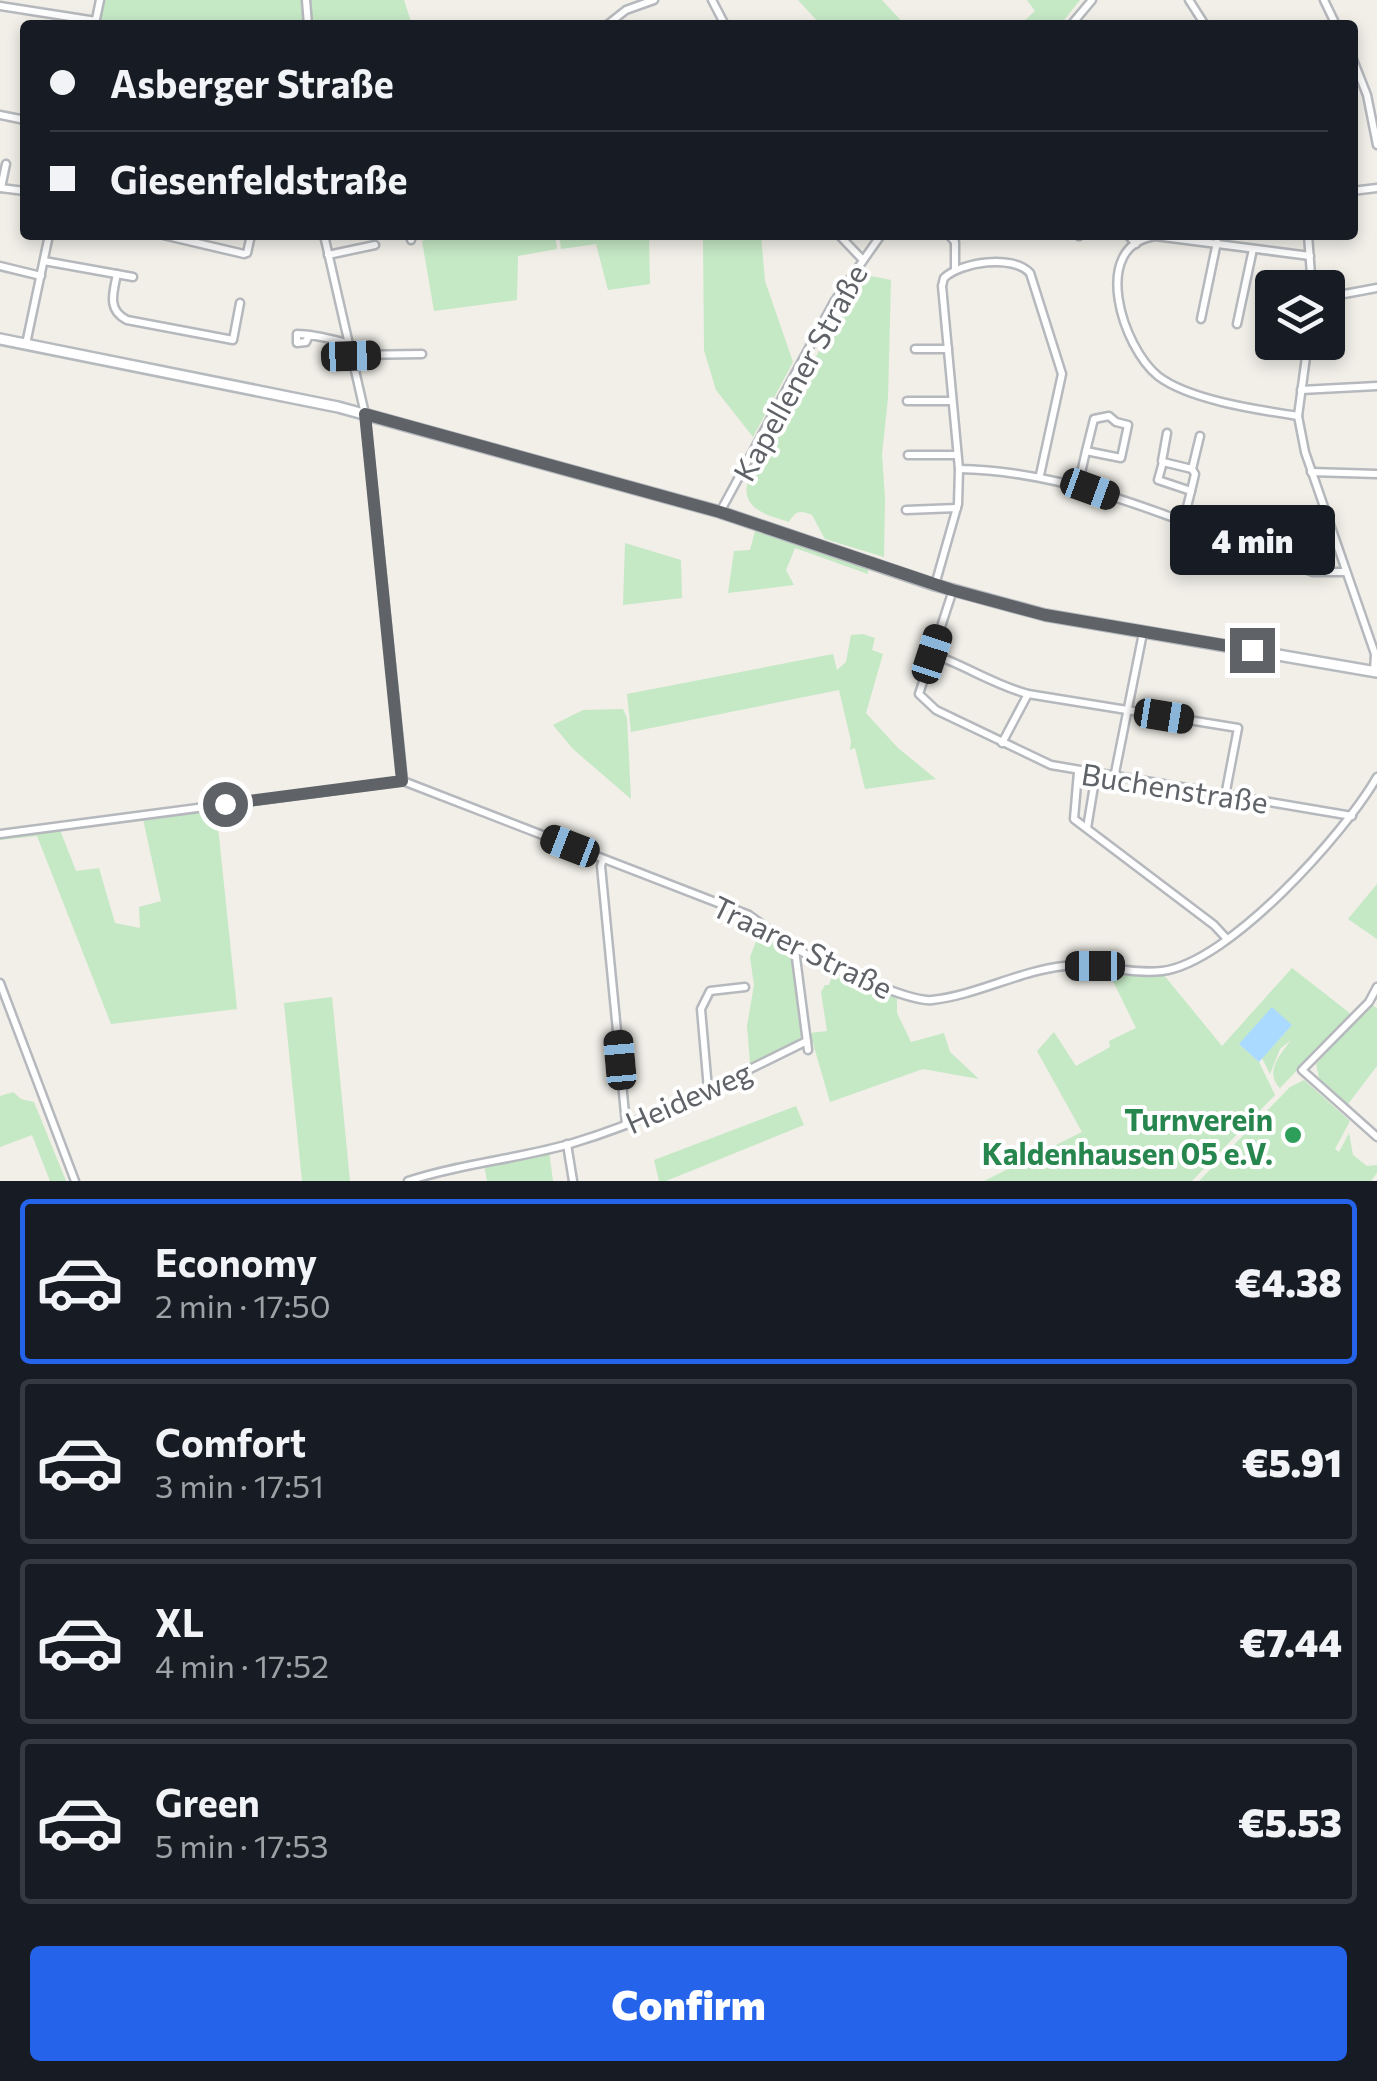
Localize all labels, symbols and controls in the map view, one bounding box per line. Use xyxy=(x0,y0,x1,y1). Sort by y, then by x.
text: Asberger Straße xyxy=(110,59,394,106)
text: Giesenfeldstraße xyxy=(110,155,408,202)
street label: Kapellener Straße xyxy=(724,257,874,487)
map controls xyxy=(1255,270,1345,360)
button: layers xyxy=(1255,270,1345,360)
car xyxy=(320,340,382,372)
car xyxy=(1057,465,1123,513)
callout: 4 min xyxy=(1170,505,1334,575)
text: 4 min xyxy=(1212,520,1293,560)
car xyxy=(908,621,956,687)
route end xyxy=(1230,628,1275,673)
car xyxy=(1132,696,1196,736)
street label: Buchenstraße xyxy=(1079,754,1271,820)
route start xyxy=(203,782,248,827)
car xyxy=(537,821,603,871)
street label: Traarer Straße xyxy=(707,886,899,1006)
car xyxy=(1065,951,1125,981)
car xyxy=(602,1029,638,1091)
street label: Heideweg xyxy=(619,1052,757,1140)
place label: Turnverein Kaldenhausen 05 e.V. xyxy=(982,1100,1273,1171)
marker: Turnverein Kaldenhausen 05 e.V. xyxy=(1282,1124,1304,1146)
icon: car xyxy=(35,1237,125,1327)
text: Economy xyxy=(155,1238,317,1285)
text: €4.38 xyxy=(1235,1258,1342,1305)
text: 2 min · 17:50 xyxy=(155,1285,331,1325)
icon: car xyxy=(35,1417,125,1507)
text: Comfort xyxy=(155,1418,306,1465)
text: €5.91 xyxy=(1242,1438,1342,1485)
text: 3 min · 17:51 xyxy=(155,1465,324,1505)
icon: car xyxy=(35,1597,125,1687)
text: XL xyxy=(155,1598,204,1645)
text: €7.44 xyxy=(1239,1618,1342,1665)
text: 4 min · 17:52 xyxy=(155,1645,329,1685)
icon: car xyxy=(35,1777,125,1867)
text: Green xyxy=(155,1778,260,1825)
text: €5.53 xyxy=(1238,1798,1342,1845)
text: 5 min · 17:53 xyxy=(155,1825,329,1865)
button: Confirm xyxy=(30,1946,1347,2061)

